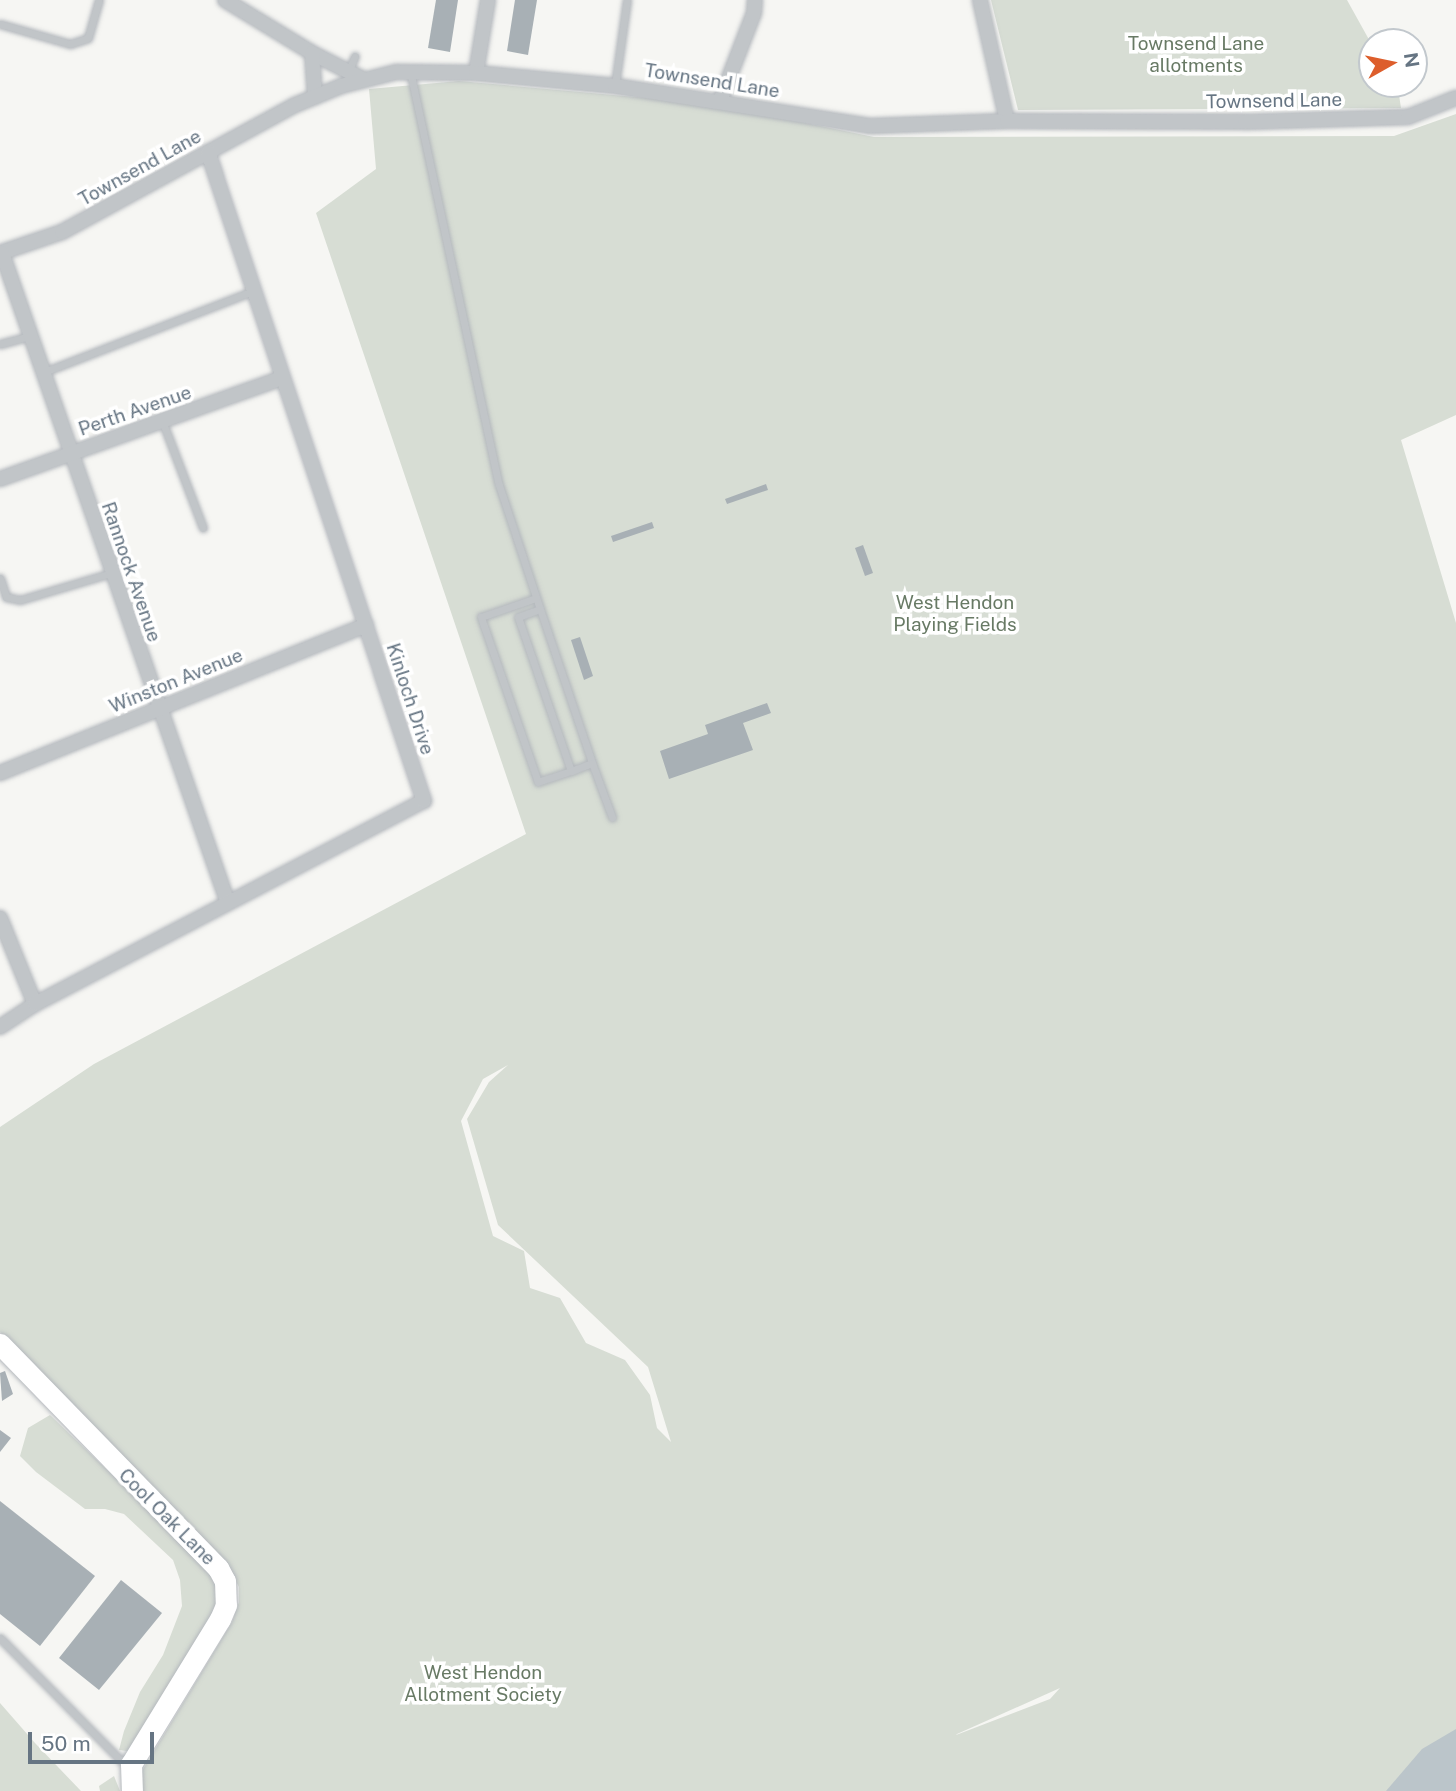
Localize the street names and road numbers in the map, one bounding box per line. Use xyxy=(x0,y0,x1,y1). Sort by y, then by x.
street label: Townsend Lane xyxy=(643,59,781,103)
street label: Townsend Lane xyxy=(1206,88,1342,114)
street label: Townsend Lane xyxy=(75,125,205,211)
street label: Perth Avenue xyxy=(75,381,195,441)
street label: Rannock Avenue xyxy=(96,499,166,645)
street label: Kinloch Drive xyxy=(381,640,439,758)
street label: Winston Avenue xyxy=(106,644,246,718)
street label: Cool Oak Lane xyxy=(114,1464,220,1570)

